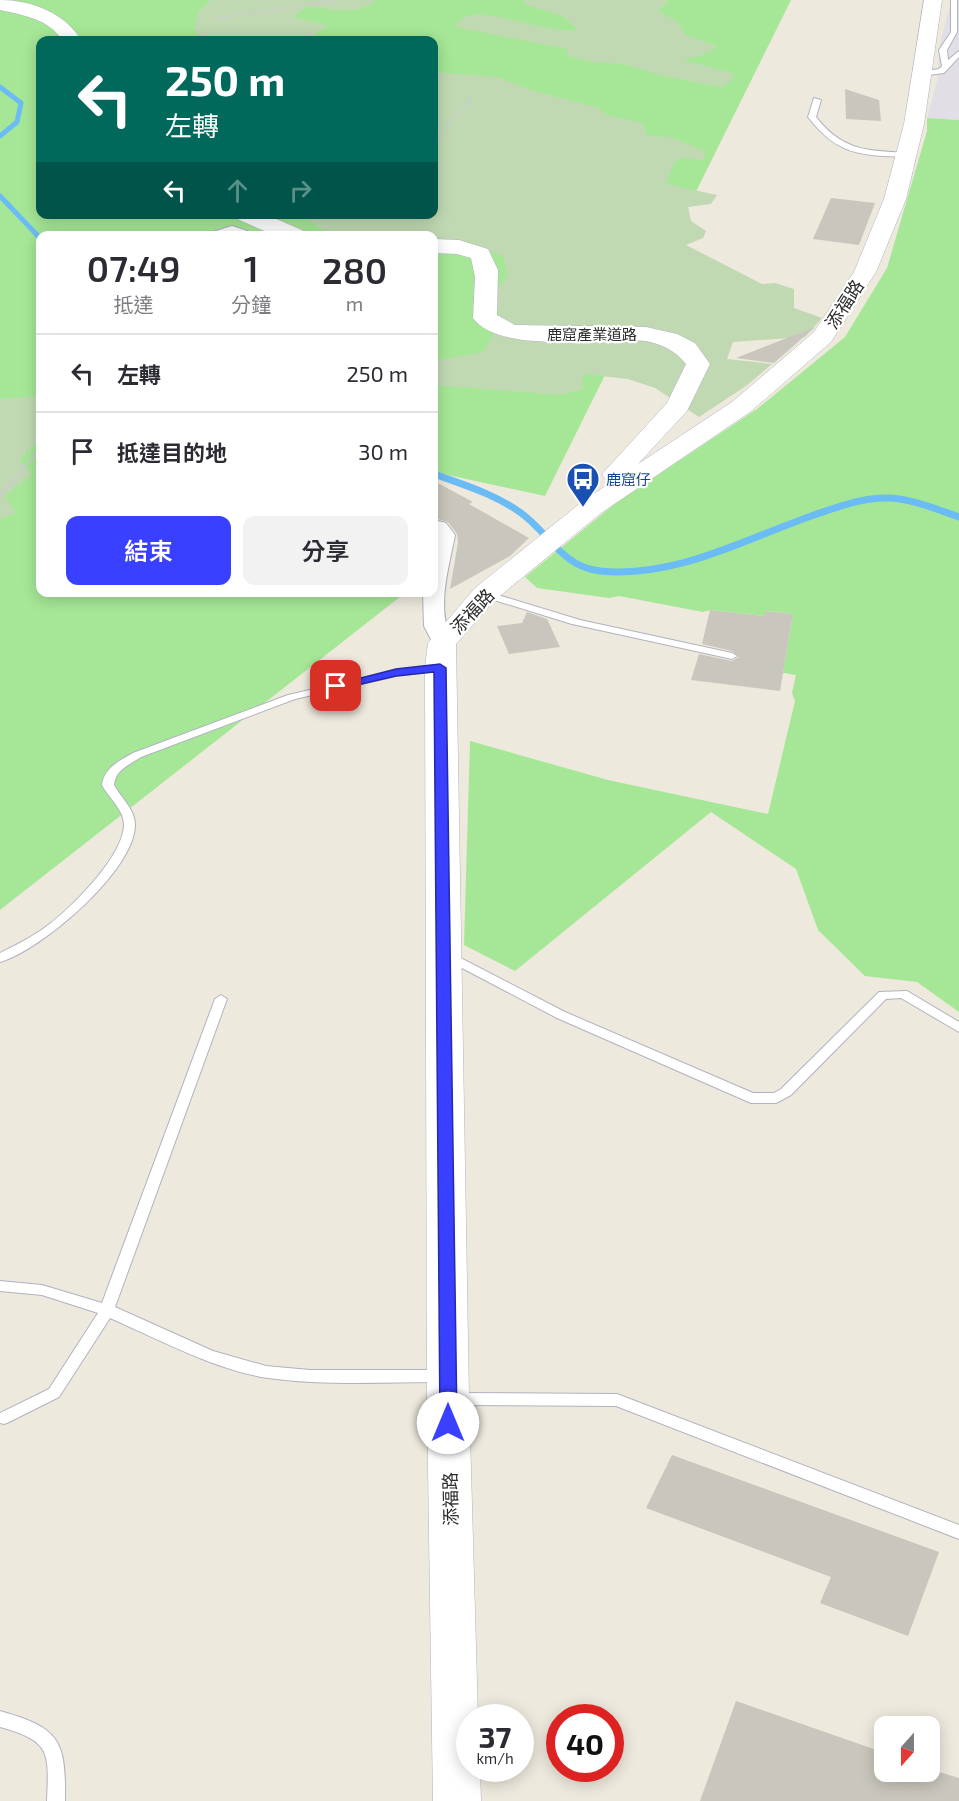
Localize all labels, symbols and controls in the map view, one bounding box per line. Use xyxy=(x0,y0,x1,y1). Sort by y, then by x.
text: 250 m xyxy=(165,54,285,104)
icon: left xyxy=(66,60,144,138)
text: 左轉 xyxy=(165,109,219,141)
icon: left xyxy=(158,174,191,207)
icon: ahead xyxy=(221,174,254,207)
icon: right xyxy=(284,174,317,207)
text: 07:49 xyxy=(87,246,180,289)
text: 1 xyxy=(244,246,259,289)
text: 280 xyxy=(322,248,387,291)
street label: 添福路 xyxy=(820,275,868,333)
text: m xyxy=(346,291,363,315)
text: 抵達 xyxy=(114,292,154,316)
text: 分鐘 xyxy=(231,292,271,316)
street label: 鹿窟產業道路 xyxy=(547,325,637,343)
icon: left xyxy=(66,357,99,390)
text: 250 m xyxy=(346,360,408,386)
text: 左轉 xyxy=(117,361,161,387)
icon: arrive xyxy=(66,435,99,468)
text: 30 m xyxy=(358,438,408,464)
text: 抵達目的地 xyxy=(117,439,227,465)
bus stop icon: 鹿窟仔 xyxy=(565,461,601,508)
place label: 鹿窟仔 xyxy=(606,470,651,488)
button: 結束 xyxy=(66,516,231,585)
button: 分享 xyxy=(243,516,408,585)
street label: 添福路 xyxy=(446,584,498,638)
pin xyxy=(310,660,361,711)
icon: arrive xyxy=(319,669,352,702)
position arrow xyxy=(416,1391,480,1455)
street label: 添福路 xyxy=(439,1472,461,1526)
speed limit sign: 40 xyxy=(546,1704,624,1782)
north arrow xyxy=(874,1716,940,1782)
map controls xyxy=(874,1716,940,1782)
text: 37 xyxy=(479,1718,511,1754)
text: km/h xyxy=(476,1749,514,1767)

